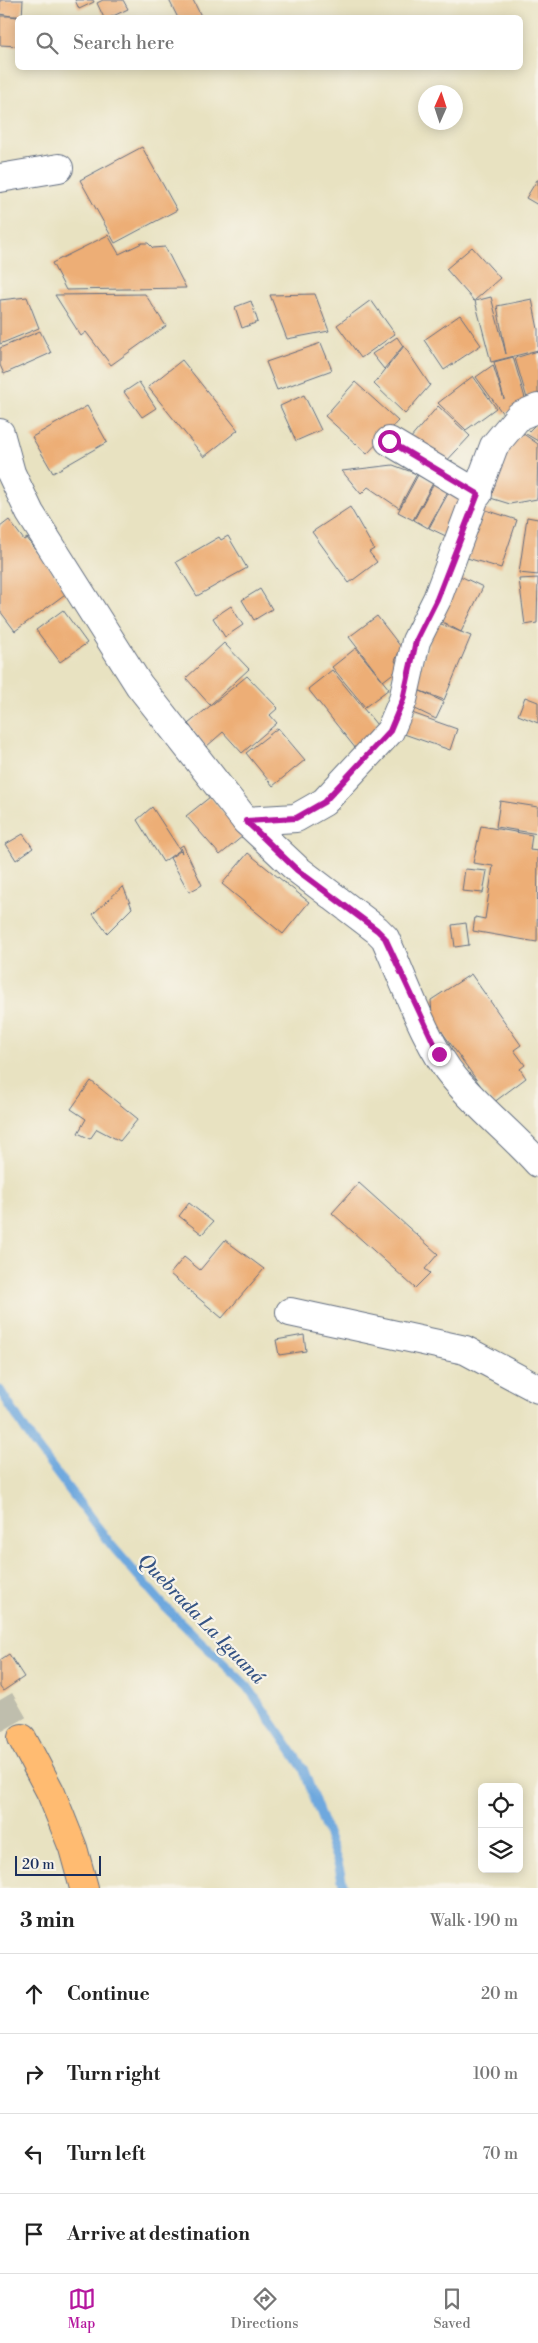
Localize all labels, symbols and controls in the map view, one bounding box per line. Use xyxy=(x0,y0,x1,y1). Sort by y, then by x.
search box xyxy=(15,15,523,70)
icon: search xyxy=(33,29,61,57)
text: Search here xyxy=(73,31,174,55)
north arrow xyxy=(418,85,463,130)
route start xyxy=(378,430,401,453)
route end xyxy=(428,1043,451,1066)
water label: Quebrada La Iguaná xyxy=(133,1548,270,1689)
map controls xyxy=(478,1783,523,1873)
button: locate xyxy=(478,1783,523,1828)
button: layers xyxy=(478,1828,523,1873)
scale bar xyxy=(15,1853,101,1876)
text: 20 m xyxy=(22,1856,54,1874)
text: 3 min xyxy=(20,1908,75,1934)
text: Walk · 190 m xyxy=(430,1911,518,1931)
icon: ahead xyxy=(20,1980,48,2008)
text: Continue xyxy=(67,1982,150,2006)
text: 20 m xyxy=(481,1984,518,2004)
icon: right xyxy=(20,2060,48,2088)
text: Turn right xyxy=(67,2062,160,2086)
text: 100 m xyxy=(473,2064,518,2084)
icon: left xyxy=(20,2140,48,2168)
text: Turn left xyxy=(67,2142,146,2166)
text: 70 m xyxy=(482,2144,518,2164)
icon: arrive xyxy=(20,2220,48,2248)
text: Arrive at destination xyxy=(67,2222,250,2246)
tab: Map xyxy=(68,2285,96,2333)
tab: Directions xyxy=(231,2285,298,2333)
tab: Saved xyxy=(434,2285,470,2333)

